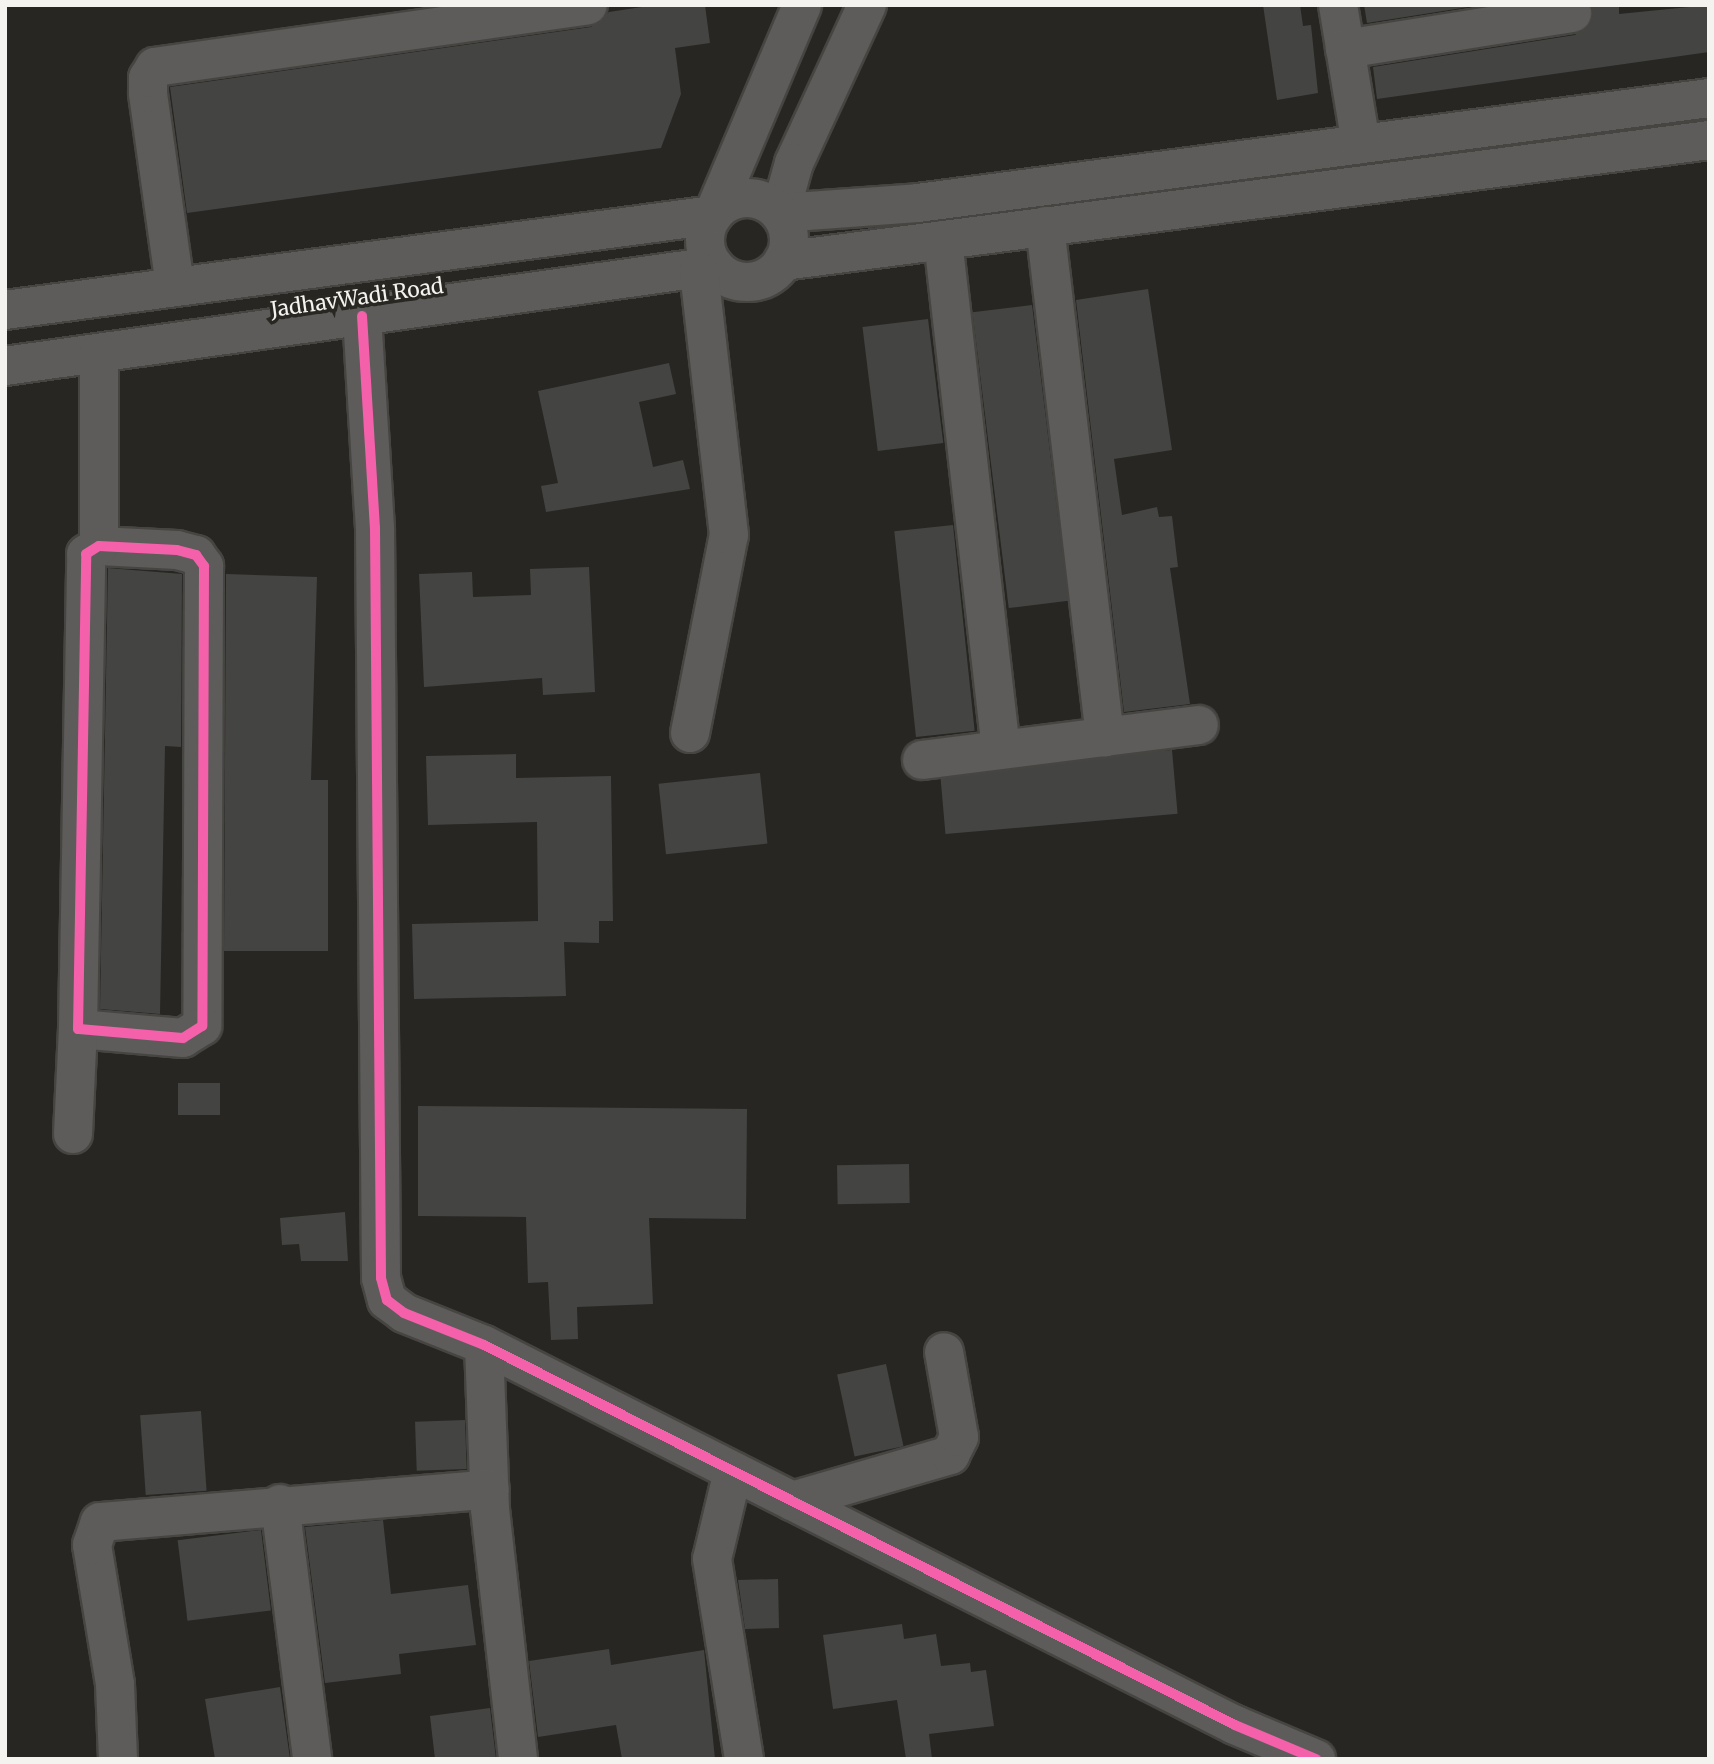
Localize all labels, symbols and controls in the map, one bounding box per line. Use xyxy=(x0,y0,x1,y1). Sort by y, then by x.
street label: JadhavWadi Road xyxy=(269,273,445,323)

